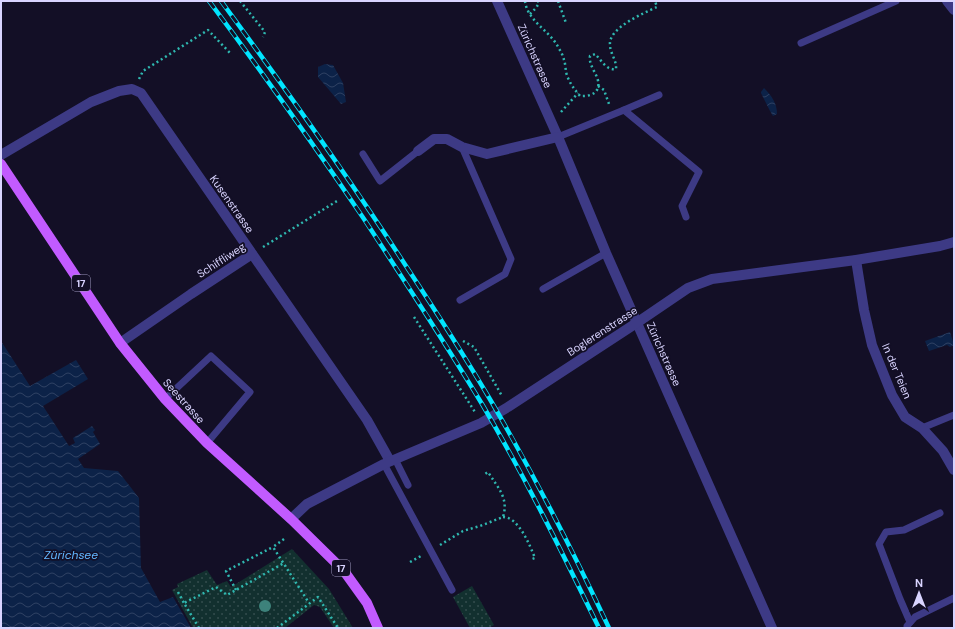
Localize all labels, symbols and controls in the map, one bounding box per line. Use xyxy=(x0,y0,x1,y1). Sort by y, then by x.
street label: Zürichstrasse xyxy=(515,22,555,90)
street label: Kusenstrasse xyxy=(207,172,257,236)
street label: Schiffliweg xyxy=(194,239,248,281)
road number: 17 xyxy=(72,275,90,291)
street label: Boglerenstrasse xyxy=(564,303,640,359)
street label: Zürichstrasse xyxy=(644,320,684,388)
street label: In der Teien xyxy=(879,341,915,401)
street label: Seestrasse xyxy=(160,376,208,426)
water label: Zürichsee xyxy=(44,547,98,563)
road number: 17 xyxy=(332,560,350,576)
north arrow xyxy=(899,573,939,613)
text: N xyxy=(915,576,923,590)

